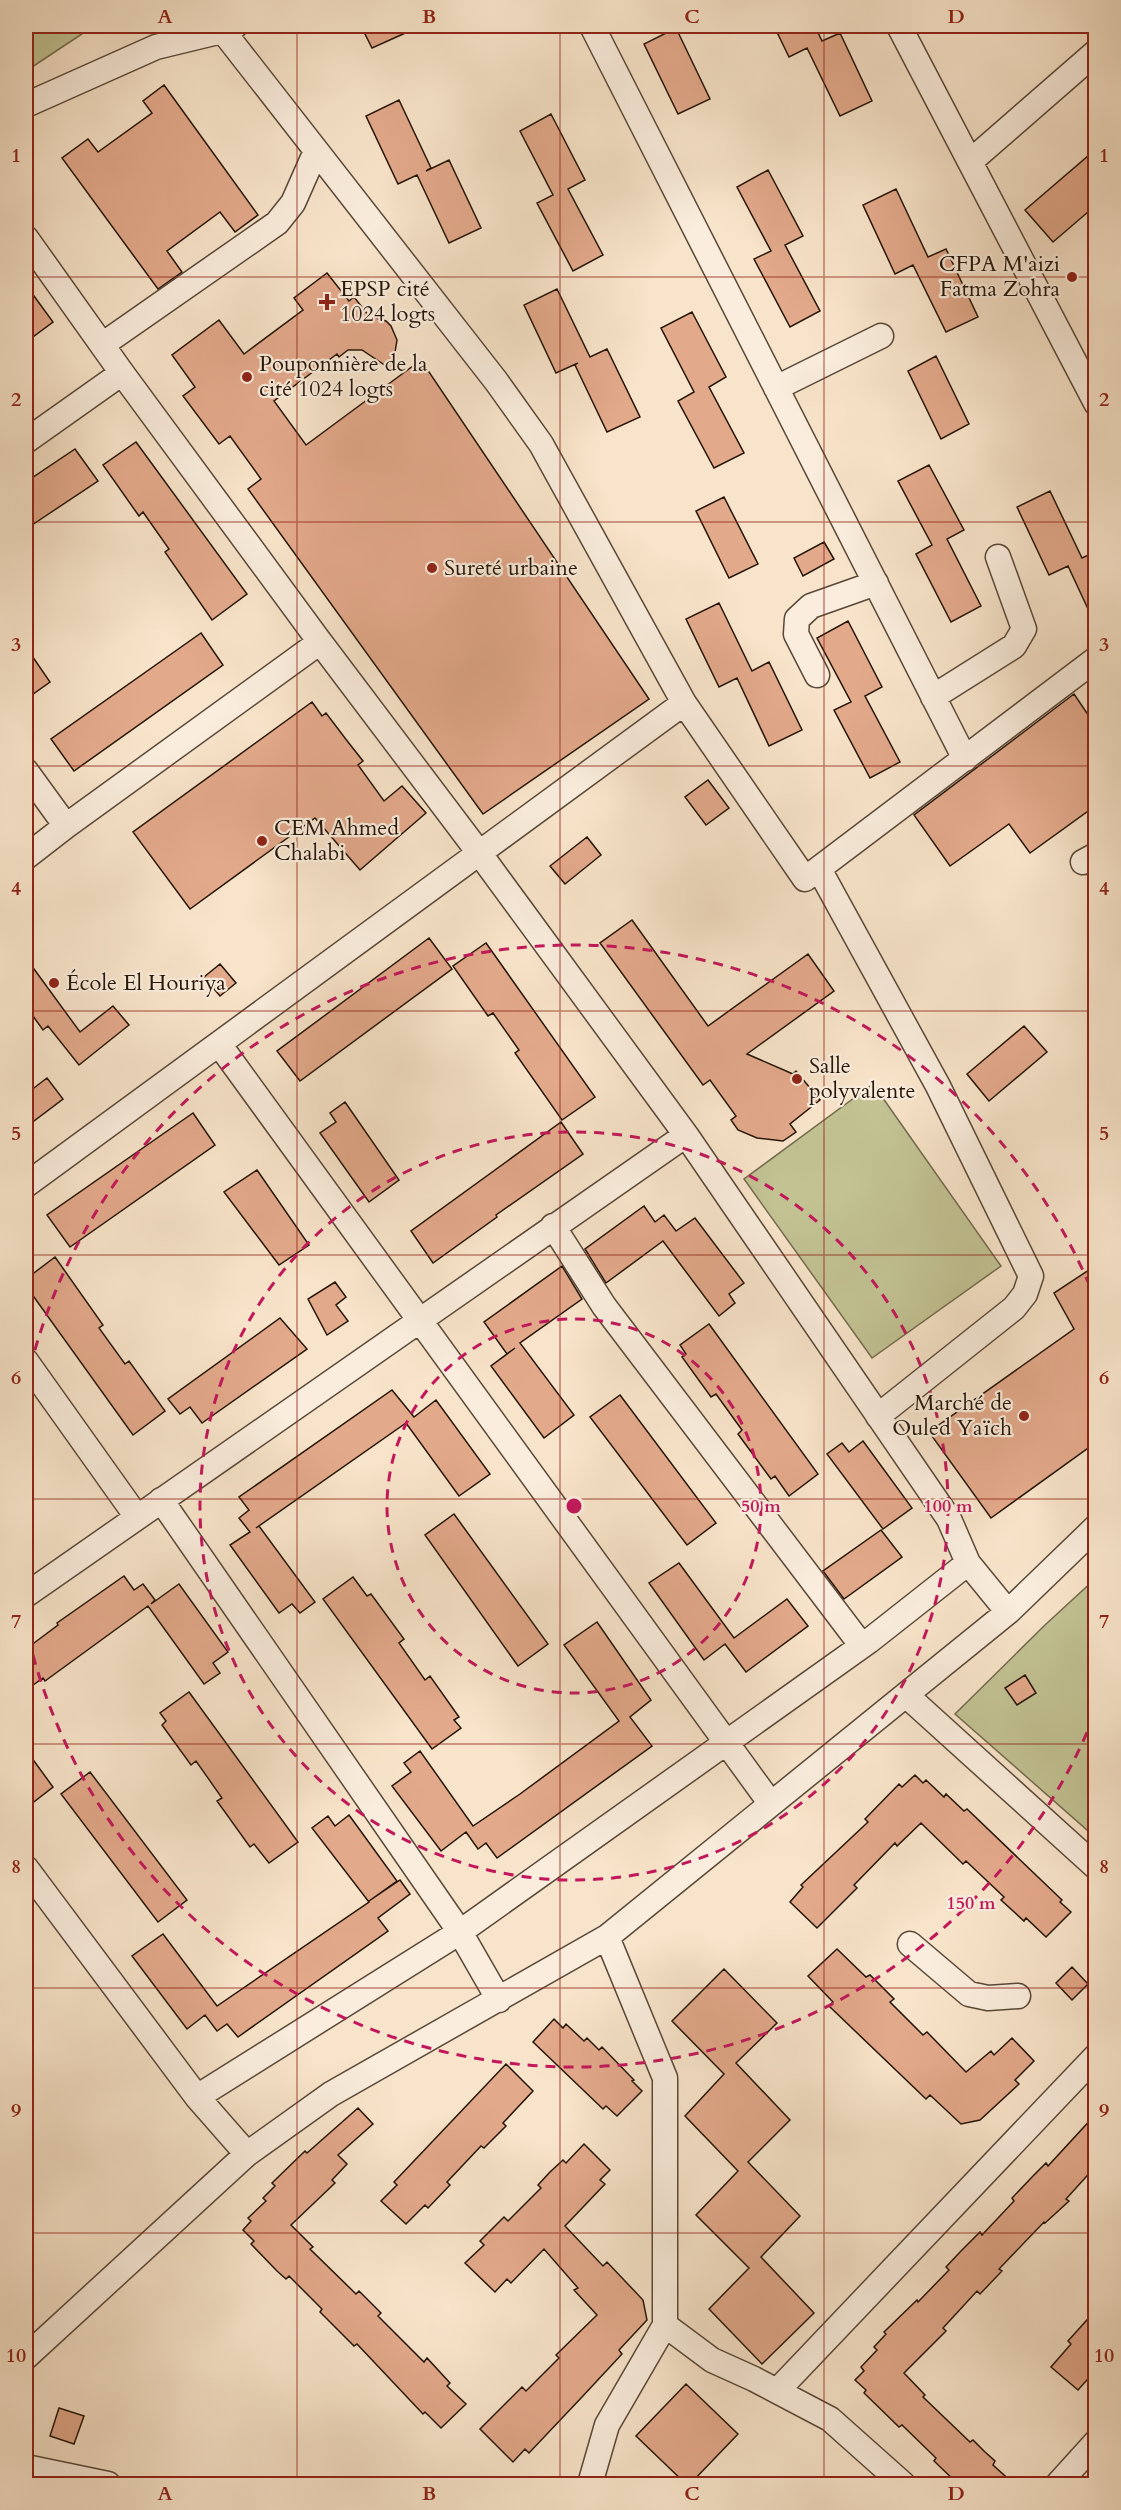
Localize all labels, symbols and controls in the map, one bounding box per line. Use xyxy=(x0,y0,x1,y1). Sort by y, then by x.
text: A xyxy=(157,3,173,30)
text: B xyxy=(422,3,436,30)
text: C xyxy=(684,3,700,30)
text: D xyxy=(947,3,965,30)
text: 1 xyxy=(11,142,21,169)
text: 1 xyxy=(1099,142,1109,169)
place label: CFPA M'aizi Fatma Zohra xyxy=(939,249,1060,304)
marker: CFPA M'aizi Fatma Zohra xyxy=(1065,270,1079,284)
place label: EPSP cité 1024 logts xyxy=(340,274,435,329)
marker: EPSP cité 1024 logts xyxy=(318,293,336,311)
place label: Pouponnière de la cité 1024 logts xyxy=(259,349,428,404)
marker: Pouponnière de la cité 1024 logts xyxy=(240,370,254,384)
text: 2 xyxy=(11,386,21,413)
text: 2 xyxy=(1099,386,1109,413)
place label: Sureté urbaine xyxy=(444,553,578,583)
marker: Sureté urbaine xyxy=(425,561,439,575)
text: 3 xyxy=(11,631,21,658)
text: 3 xyxy=(1099,631,1109,658)
place label: CEM Ahmed Chalabi xyxy=(274,813,399,868)
marker: CEM Ahmed Chalabi xyxy=(255,834,269,848)
text: 4 xyxy=(11,875,21,902)
text: 4 xyxy=(1099,875,1109,902)
place label: École El Houriya xyxy=(66,968,226,998)
marker: École El Houriya xyxy=(47,976,61,990)
place label: Salle polyvalente xyxy=(809,1051,916,1106)
marker: Salle polyvalente xyxy=(790,1072,804,1086)
text: 5 xyxy=(11,1120,21,1147)
text: 5 xyxy=(1099,1120,1109,1147)
text: 6 xyxy=(11,1364,21,1391)
text: 6 xyxy=(1099,1364,1109,1391)
place label: Marché de Ouled Yaïch xyxy=(892,1388,1012,1443)
marker: Marché de Ouled Yaïch xyxy=(1017,1409,1031,1423)
text: 50 m xyxy=(741,1494,781,1519)
text: 100 m xyxy=(923,1494,973,1519)
centre of rings xyxy=(564,1496,584,1516)
text: 7 xyxy=(11,1608,21,1635)
text: 7 xyxy=(1099,1608,1109,1635)
text: 8 xyxy=(11,1853,21,1880)
text: 8 xyxy=(1099,1853,1109,1880)
text: 150 m xyxy=(946,1891,996,1916)
text: 9 xyxy=(11,2097,21,2124)
text: 9 xyxy=(1099,2097,1109,2124)
text: 10 xyxy=(6,2342,26,2369)
text: 10 xyxy=(1094,2342,1114,2369)
text: A xyxy=(157,2480,173,2507)
text: B xyxy=(422,2480,436,2507)
text: C xyxy=(684,2480,700,2507)
text: D xyxy=(947,2480,965,2507)

